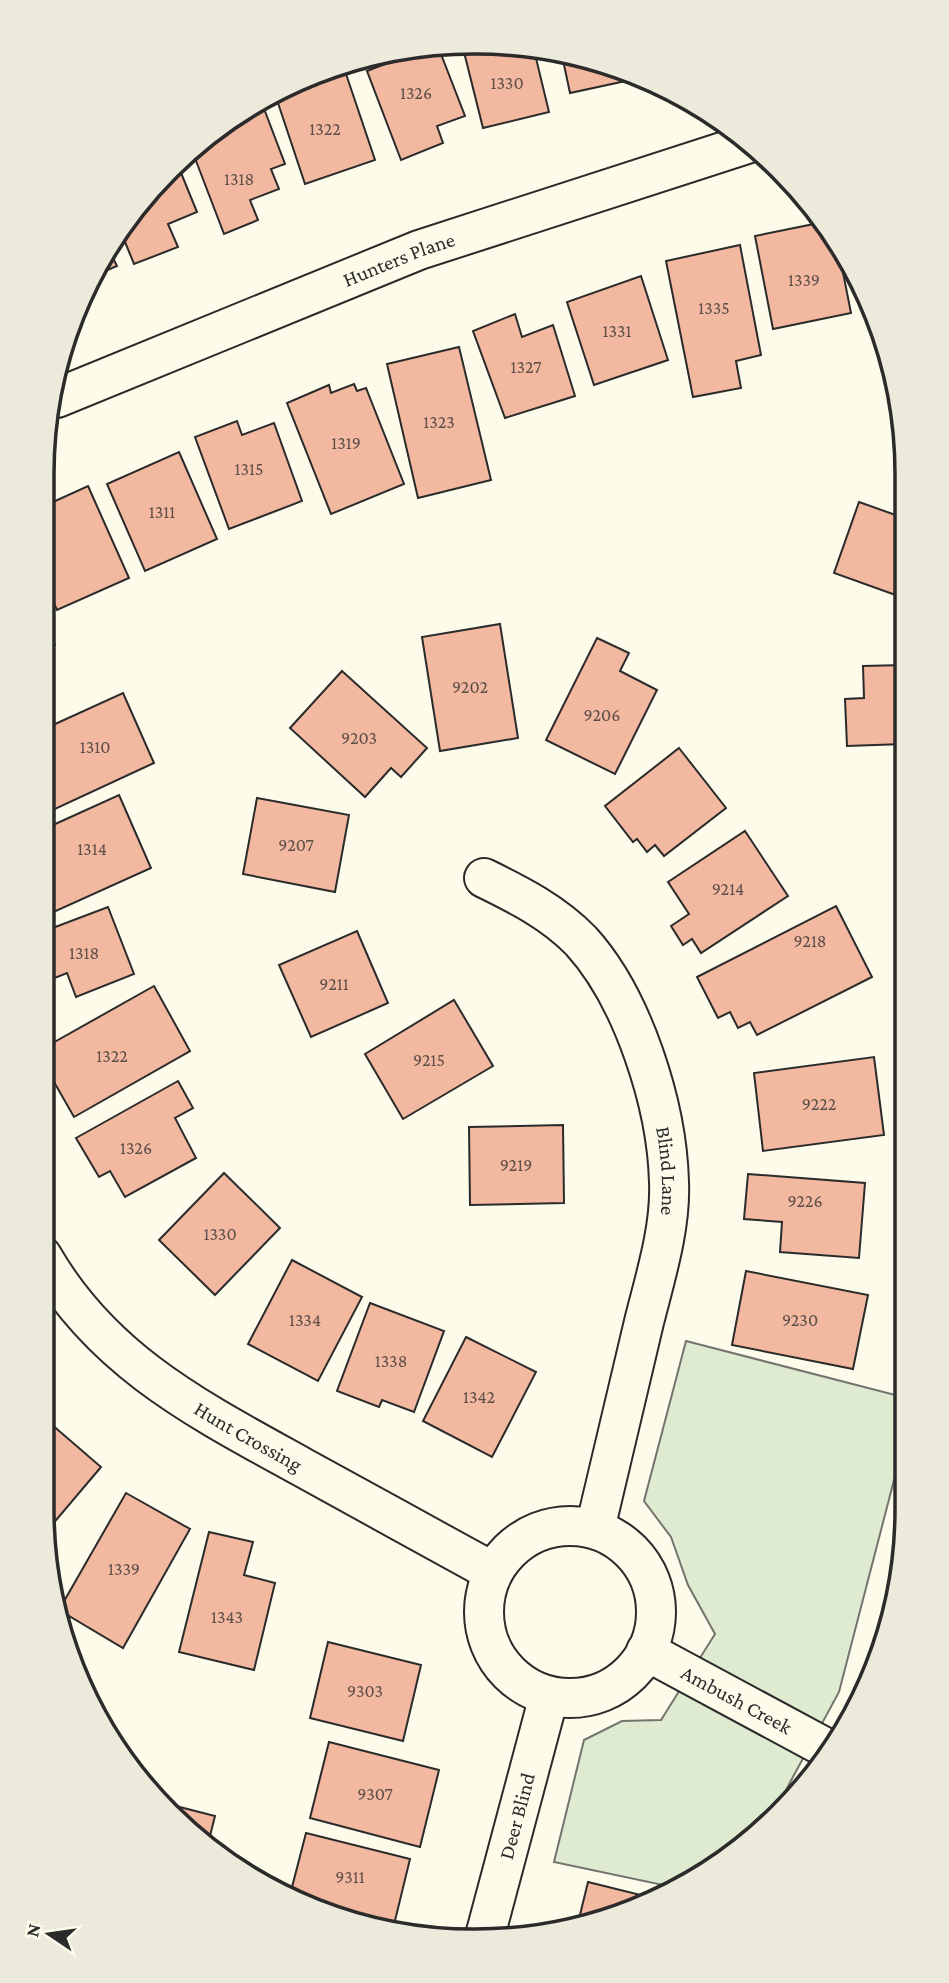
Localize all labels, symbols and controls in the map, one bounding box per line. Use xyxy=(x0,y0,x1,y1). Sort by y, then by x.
house number: 1330 xyxy=(490,73,524,93)
house number: 1326 xyxy=(400,83,432,103)
house number: 1322 xyxy=(309,119,341,139)
house number: 1318 xyxy=(224,169,254,189)
street label: Hunters Plane xyxy=(339,227,458,292)
house number: 1339 xyxy=(788,270,820,290)
house number: 1335 xyxy=(698,298,730,318)
house number: 1331 xyxy=(603,321,631,341)
house number: 1327 xyxy=(510,357,542,377)
house number: 1323 xyxy=(423,412,455,432)
house number: 1319 xyxy=(331,433,361,453)
house number: 1315 xyxy=(235,459,264,479)
house number: 1311 xyxy=(149,502,175,522)
house number: 9202 xyxy=(452,677,488,697)
house number: 9206 xyxy=(584,705,620,725)
house number: 9203 xyxy=(341,728,377,748)
house number: 1310 xyxy=(80,737,110,757)
house number: 9207 xyxy=(278,835,314,855)
house number: 1314 xyxy=(77,839,107,859)
house number: 9214 xyxy=(712,879,744,899)
house number: 9218 xyxy=(793,931,827,951)
house number: 1318 xyxy=(69,943,99,963)
house number: 9211 xyxy=(319,974,349,994)
house number: 1322 xyxy=(96,1046,128,1066)
house number: 9215 xyxy=(413,1050,445,1070)
house number: 9222 xyxy=(802,1094,836,1114)
street label: Blind Lane xyxy=(651,1125,681,1217)
house number: 1326 xyxy=(120,1138,152,1158)
house number: 9219 xyxy=(500,1155,532,1175)
house number: 9226 xyxy=(787,1191,823,1211)
house number: 1330 xyxy=(203,1224,237,1244)
house number: 1334 xyxy=(289,1310,321,1330)
house number: 9230 xyxy=(782,1310,818,1330)
house number: 1338 xyxy=(375,1351,407,1371)
house number: 1342 xyxy=(463,1387,495,1407)
street label: Hunt Crossing xyxy=(190,1396,306,1477)
house number: 1339 xyxy=(108,1559,140,1579)
house number: 1343 xyxy=(211,1607,243,1627)
street label: Ambush Creek xyxy=(677,1660,796,1739)
house number: 9303 xyxy=(347,1681,383,1701)
street label: Deer Blind xyxy=(494,1770,540,1862)
house number: 9307 xyxy=(357,1784,393,1804)
house number: 9311 xyxy=(335,1867,365,1887)
north arrow xyxy=(14,1899,84,1969)
text: N xyxy=(21,1922,45,1939)

